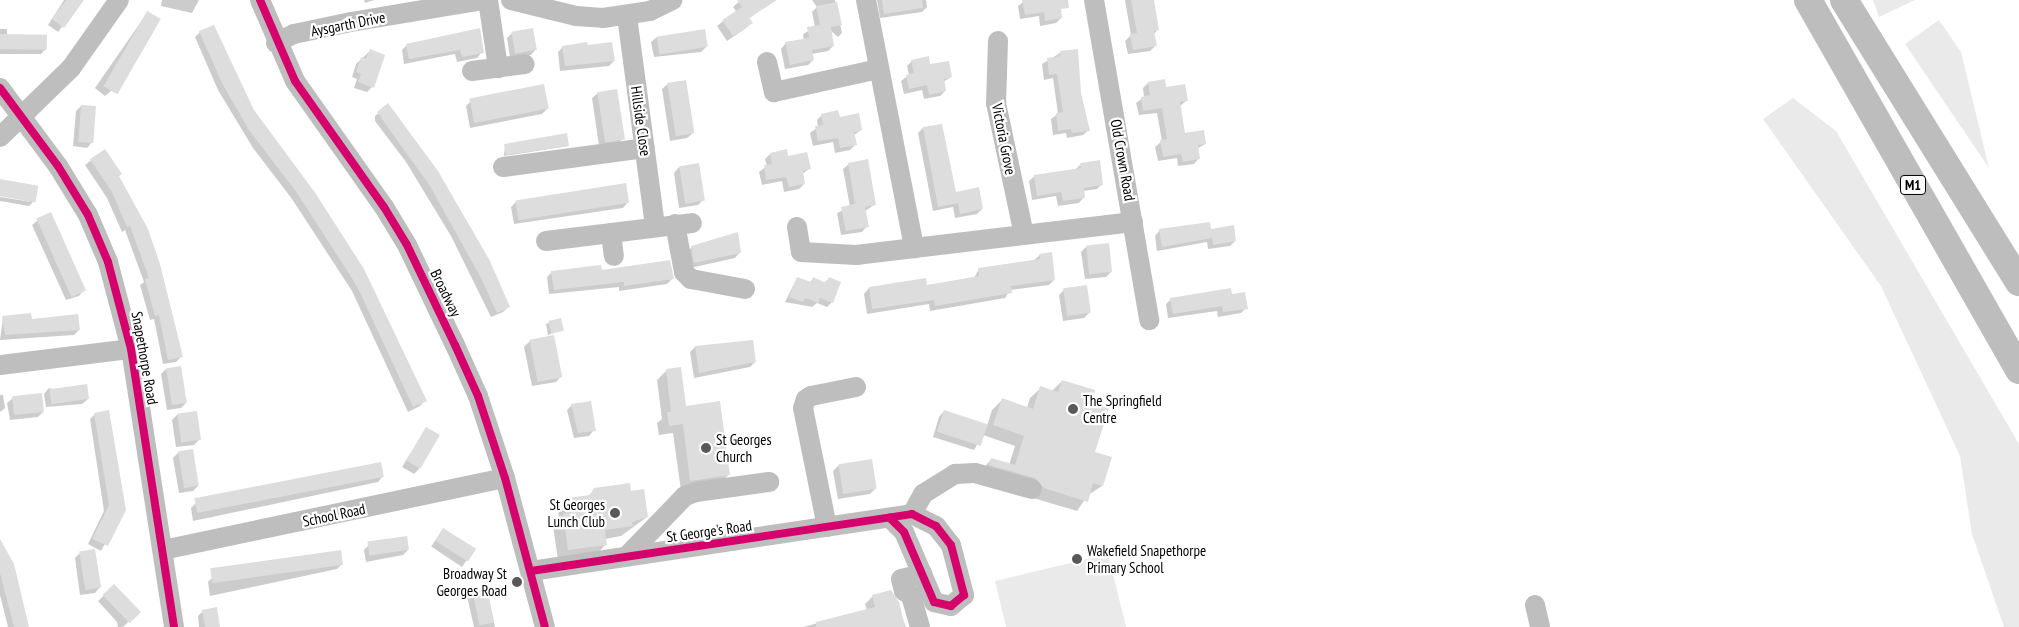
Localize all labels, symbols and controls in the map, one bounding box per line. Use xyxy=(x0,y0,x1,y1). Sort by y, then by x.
street label: Aysgarth Drive xyxy=(309,8,387,40)
street label: Hillside Close xyxy=(627,85,655,157)
street label: Victoria Grove xyxy=(988,102,1020,176)
street label: Old Crown Road xyxy=(1107,118,1139,202)
road number: M1 xyxy=(1899,174,1927,196)
street label: Broadway xyxy=(427,266,465,320)
street label: Snapethorpe Road xyxy=(128,310,162,406)
place label: The Springfield Centre xyxy=(1083,391,1162,426)
marker: The Springfield Centre xyxy=(1067,403,1079,415)
place label: St Georges Church xyxy=(716,430,772,465)
marker: St Georges Church xyxy=(700,442,712,454)
place label: St Georges Lunch Club xyxy=(547,495,605,530)
street label: School Road xyxy=(301,500,367,530)
marker: St Georges Lunch Club xyxy=(609,507,621,519)
street label: St George's Road xyxy=(665,516,753,546)
place label: Wakefield Snapethorpe Primary School xyxy=(1087,541,1206,576)
marker: Wakefield Snapethorpe Primary School xyxy=(1071,553,1083,565)
place label: Broadway St Georges Road xyxy=(436,564,507,599)
marker: Broadway St Georges Road xyxy=(511,576,523,588)

